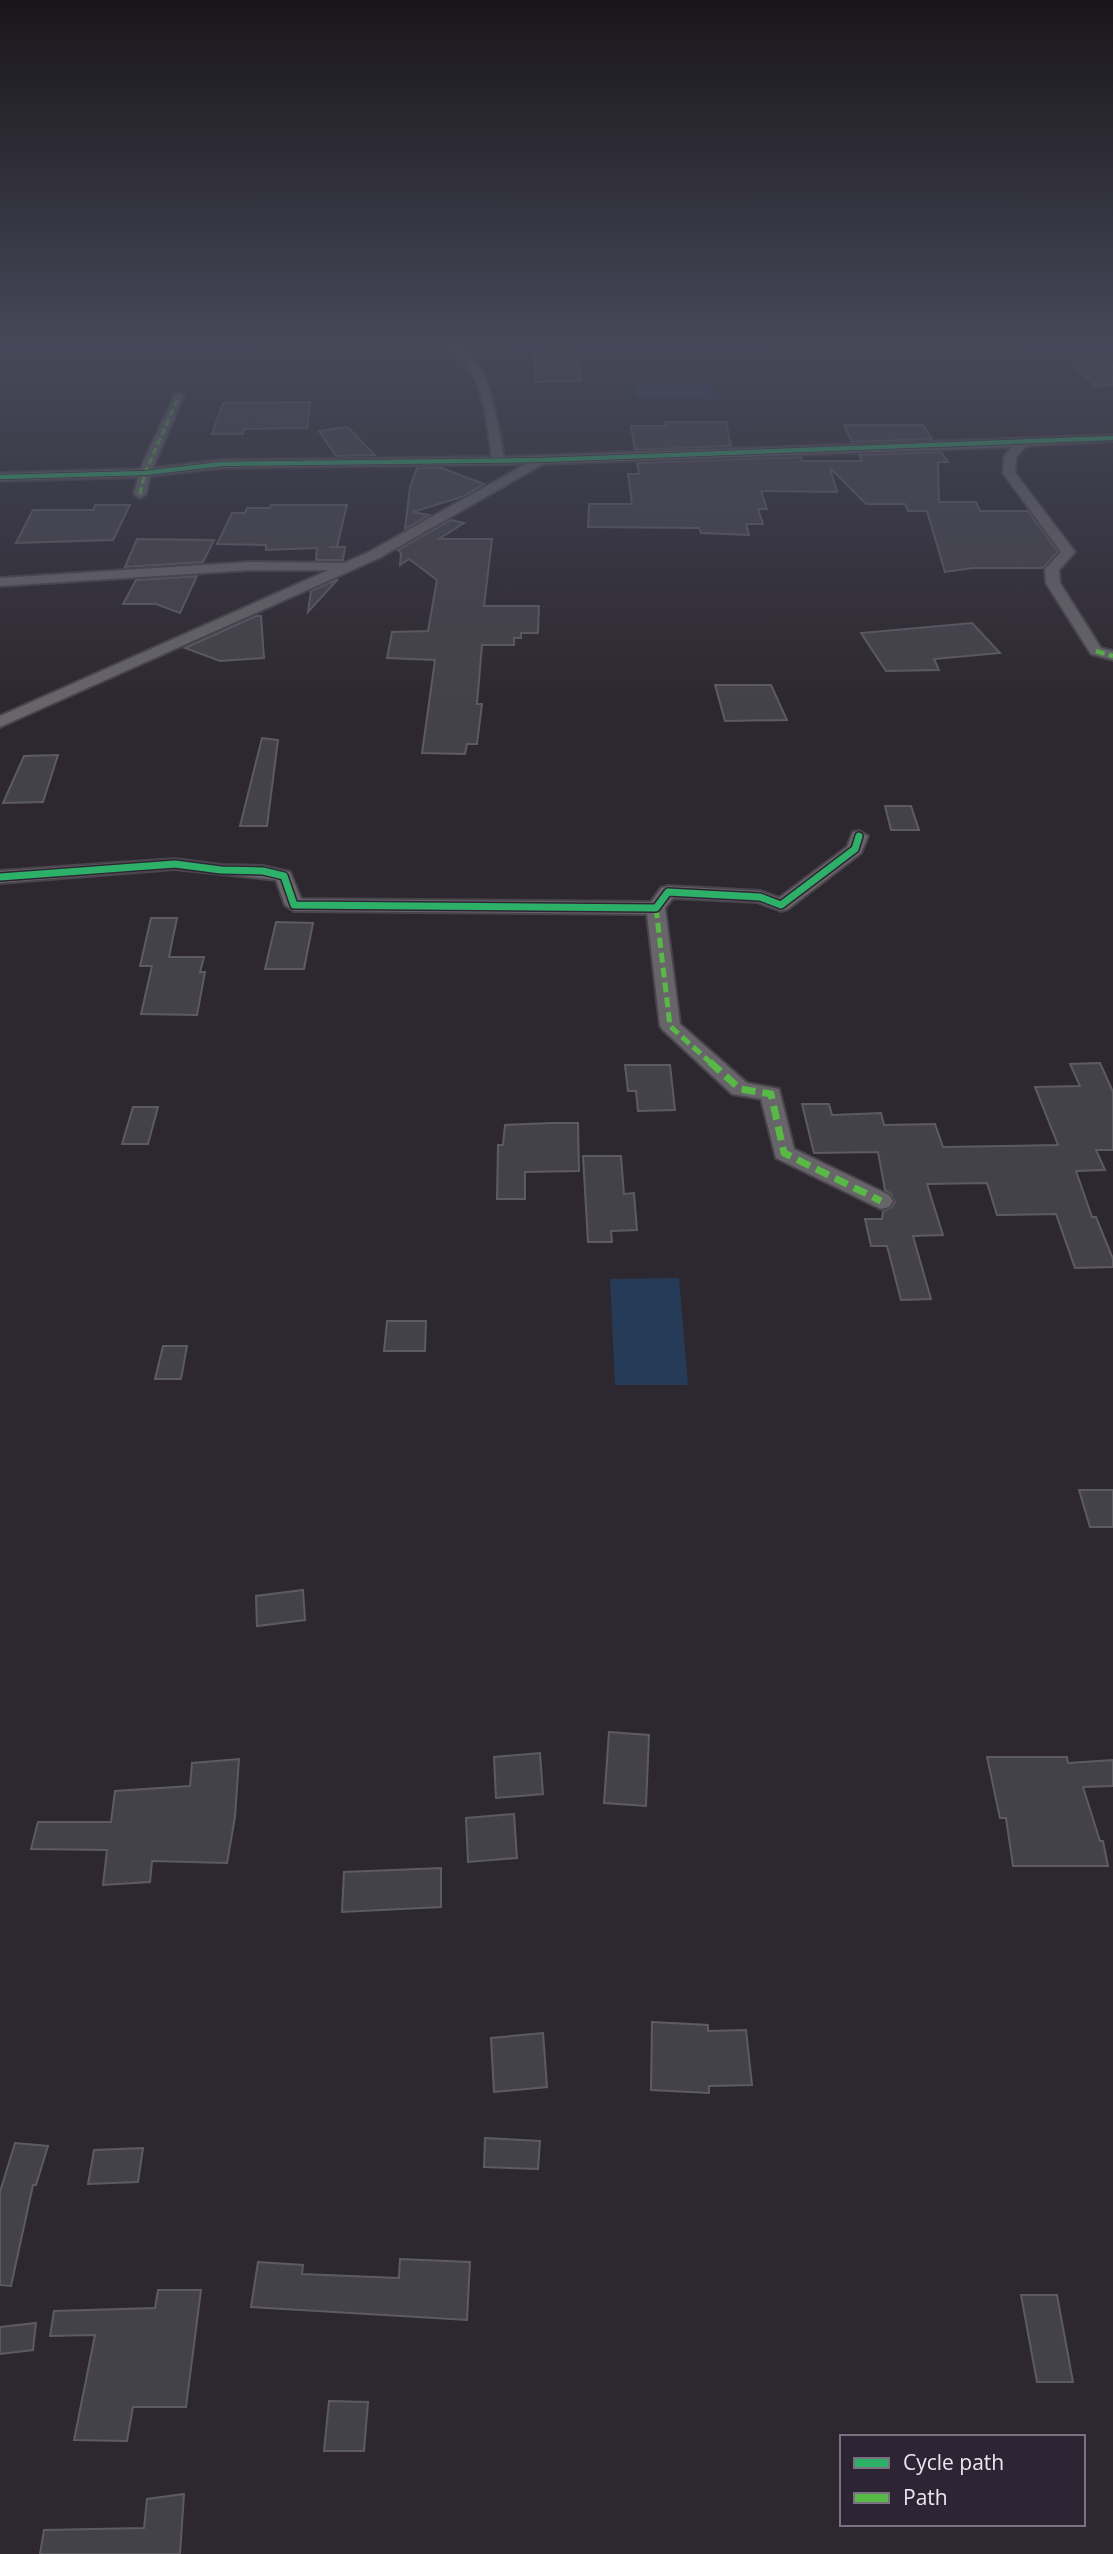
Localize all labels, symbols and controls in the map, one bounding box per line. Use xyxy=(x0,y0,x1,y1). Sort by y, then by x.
legend xyxy=(840,2435,1085,2526)
text: Cycle path xyxy=(903,2448,1004,2476)
text: Path xyxy=(903,2483,948,2511)

